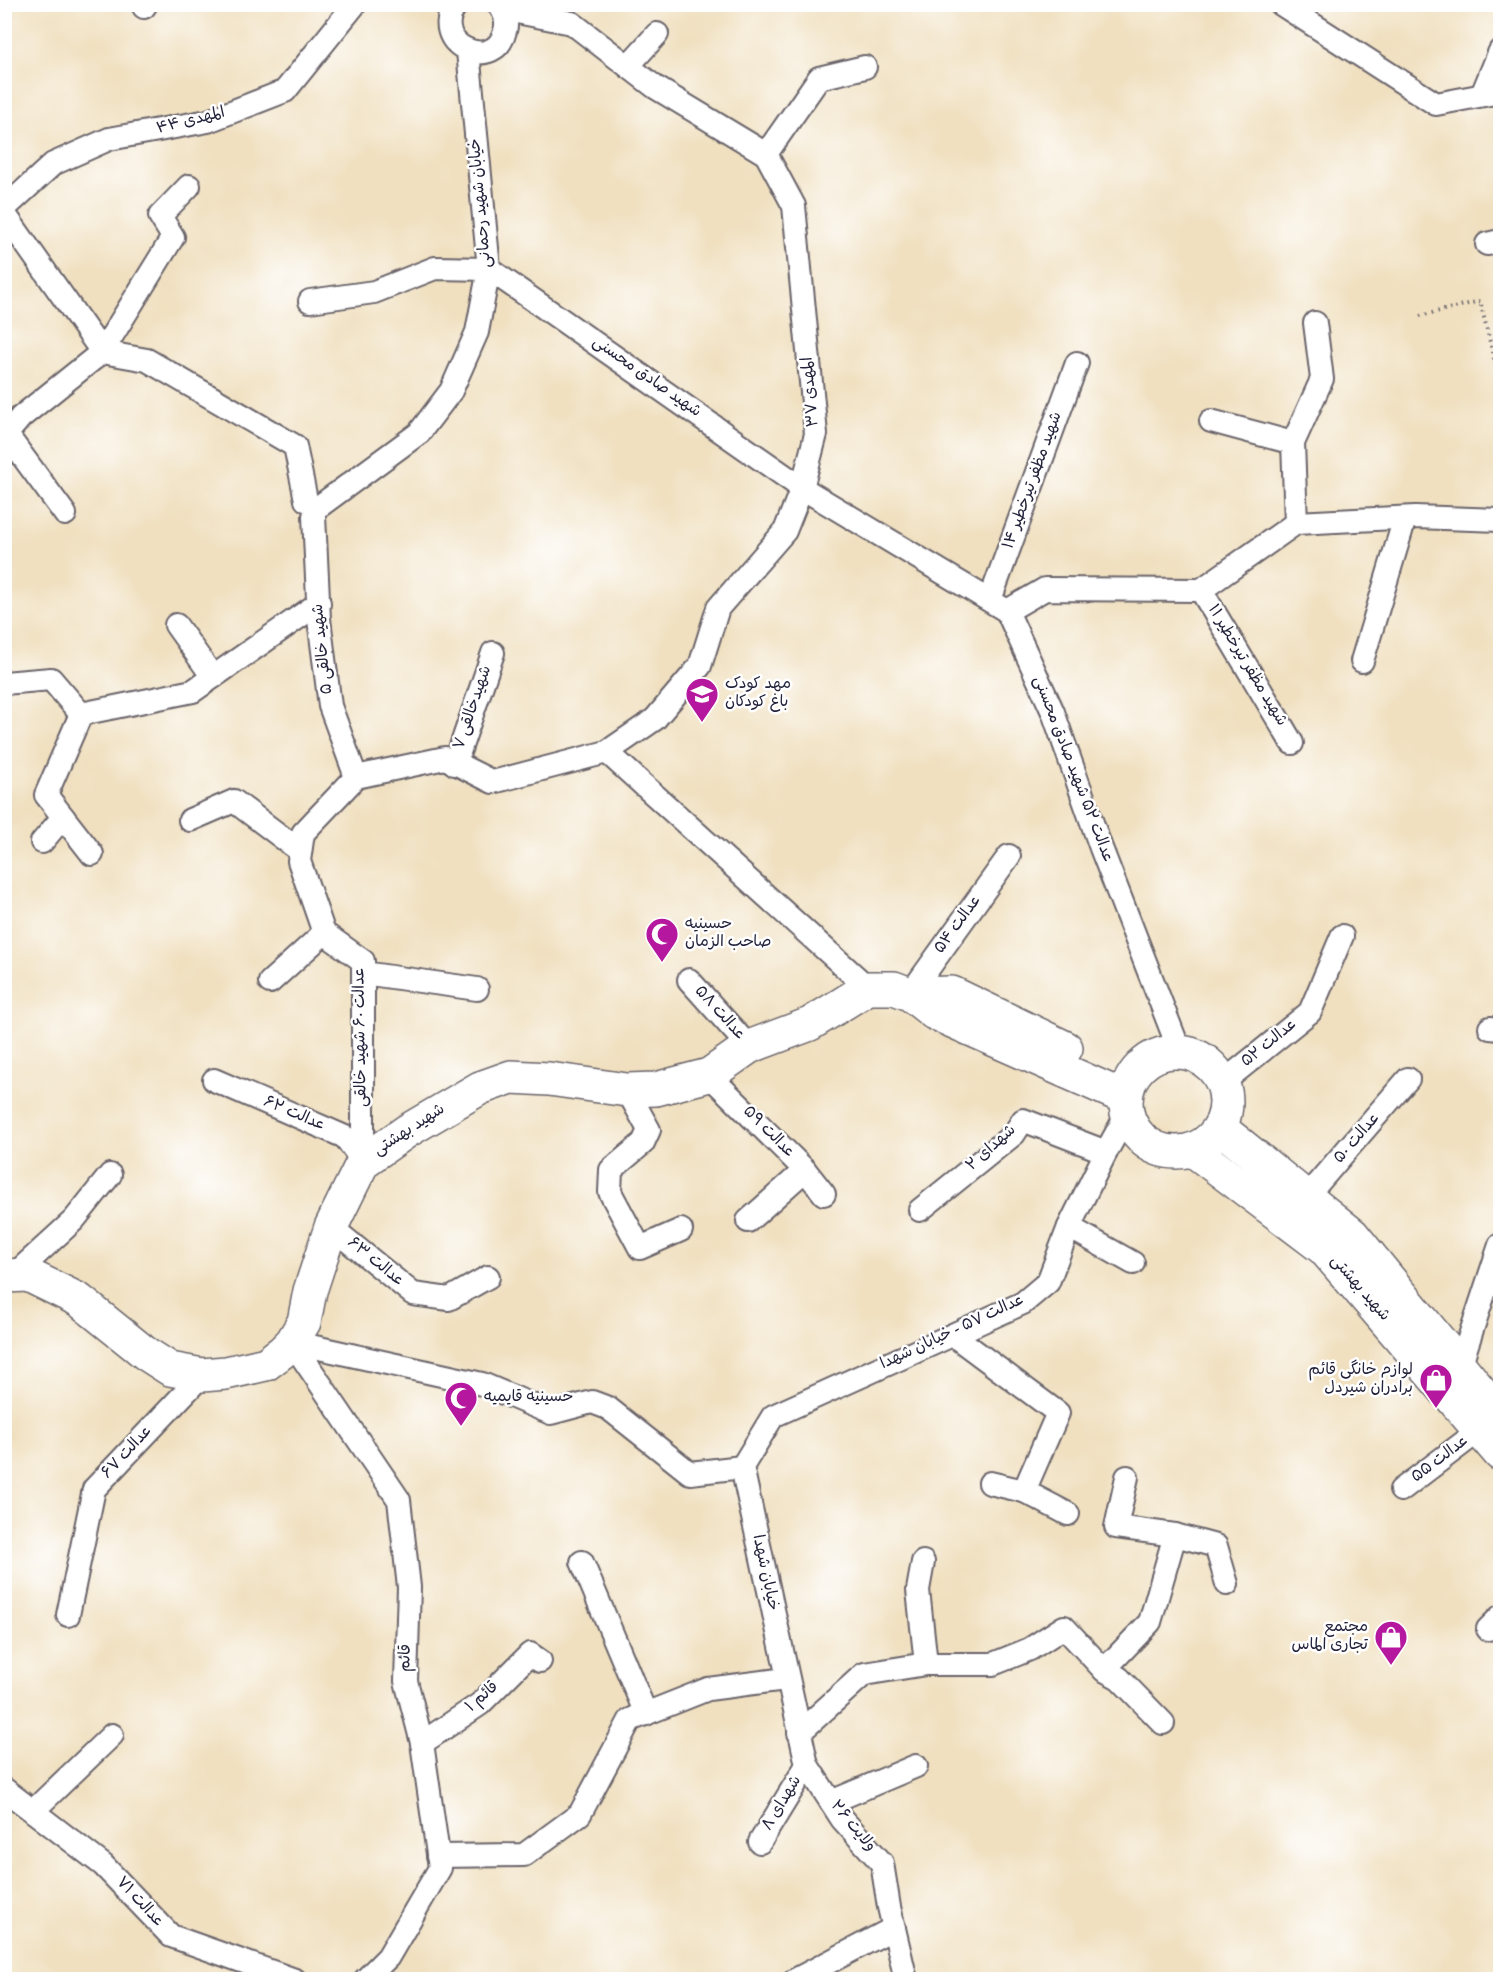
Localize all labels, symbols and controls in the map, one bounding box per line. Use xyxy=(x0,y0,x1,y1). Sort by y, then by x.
street label: المهدی ۴۴ xyxy=(155,104,227,140)
street label: خیابان شهید رحمانی xyxy=(467,138,497,268)
street label: شهید صادق محسنی xyxy=(588,333,704,423)
street label: المهدی ۳۷ xyxy=(799,356,825,428)
street label: شهید مظفر تیرخطیر ۱۴ xyxy=(1000,410,1068,552)
street label: شهید مظفر تیرخطیر ۱۱ xyxy=(1202,602,1290,730)
street label: شهید خالقی ۵ xyxy=(310,603,338,695)
street label: شهیدخالقی ۷ xyxy=(451,664,497,752)
street label: عدالت ۵۲ شهید صادق محسنی xyxy=(1028,674,1116,866)
school or university icon: مهد کودک باغ کودکان xyxy=(684,676,720,723)
place label: مهد کودک باغ کودکان xyxy=(725,676,791,713)
street label: عدالت ۵۴ xyxy=(931,892,987,958)
mosque icon: حسینیه صاحب الزمان xyxy=(644,916,680,963)
place label: حسینیه صاحب الزمان xyxy=(685,916,771,953)
street label: عدالت ۶۰ شهید خالقی xyxy=(351,967,373,1107)
street label: عدالت ۵۸ xyxy=(689,983,749,1045)
street label: عدالت ۵۲ xyxy=(1238,1016,1302,1072)
street label: عدالت ۶۲ xyxy=(260,1093,328,1137)
street label: شهید بهشتی xyxy=(371,1101,449,1161)
street label: عدالت ۵۹ xyxy=(738,1103,798,1163)
street label: عدالت ۵۰ xyxy=(1331,1110,1385,1168)
street label: شهدای ۲ xyxy=(963,1122,1021,1176)
street label: عدالت ۶۳ xyxy=(343,1234,407,1292)
street label: شهید بهشتی xyxy=(1325,1252,1393,1326)
street label: عدالت ۵۷ - خیابان شهدا xyxy=(878,1291,1028,1375)
place label: لوازم خانگی قائم برادران شیردل xyxy=(1308,1359,1413,1399)
shop icon: لوازم خانگی قائم برادران شیردل xyxy=(1418,1362,1454,1409)
mosque icon: حسینیه قایمیه xyxy=(443,1380,479,1427)
place label: حسینیه قایمیه xyxy=(484,1389,574,1408)
street label: عدالت ۶۷ xyxy=(99,1422,157,1484)
street label: عدالت ۵۵ xyxy=(1409,1432,1473,1488)
street label: خیابان شهدا xyxy=(747,1533,781,1613)
place label: مجتمع تجاری الماس xyxy=(1291,1619,1368,1656)
shop icon: مجتمع تجاری الماس xyxy=(1373,1619,1409,1666)
street label: قائم xyxy=(397,1644,417,1672)
street label: قائم ۱ xyxy=(463,1679,503,1717)
street label: شهدای ۸ xyxy=(759,1773,807,1835)
street label: ولایت ۲۶ xyxy=(825,1797,879,1857)
street label: عدالت ۷۱ xyxy=(111,1874,167,1932)

